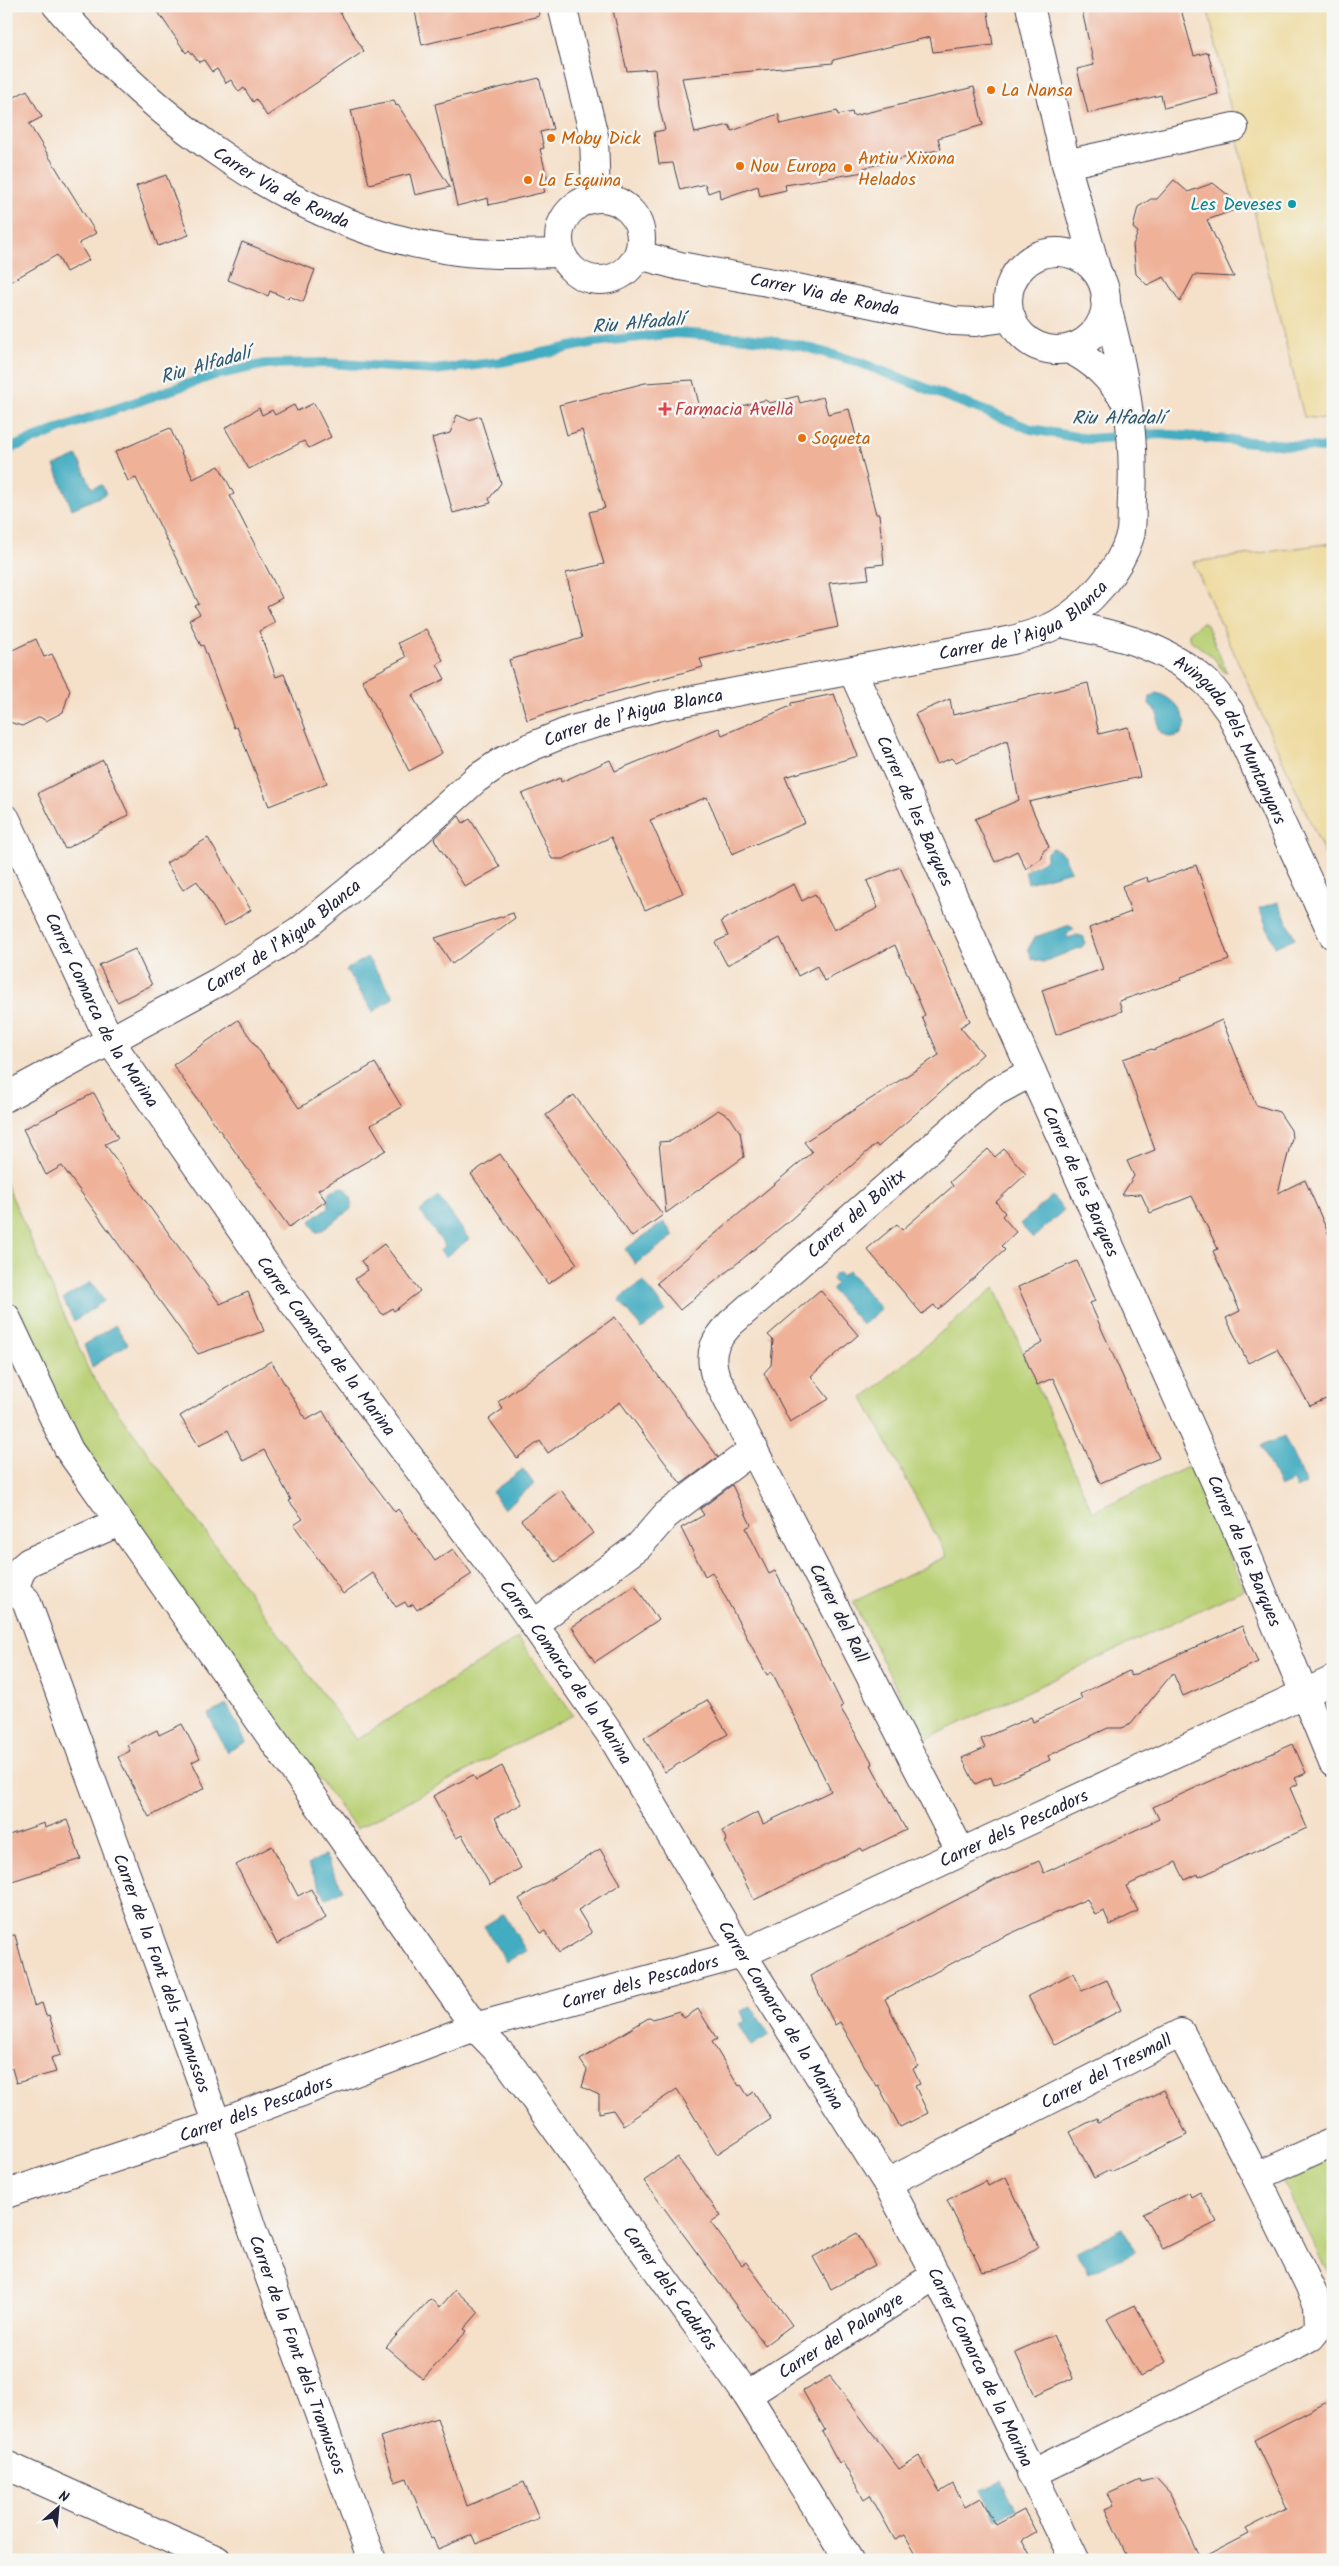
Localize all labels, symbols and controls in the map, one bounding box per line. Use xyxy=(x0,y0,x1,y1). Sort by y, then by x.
place label: La Nansa xyxy=(1001,77,1073,106)
marker: La Nansa xyxy=(985,84,997,96)
place label: Moby Dick xyxy=(561,125,641,154)
marker: Moby Dick xyxy=(545,132,557,144)
street label: Carrer Via de Ronda xyxy=(206,140,353,238)
place label: Antiu Xixona Helados xyxy=(858,145,955,195)
place label: Nou Europa xyxy=(750,153,837,182)
marker: Nou Europa xyxy=(734,160,746,172)
marker: Antiu Xixona Helados xyxy=(842,162,854,174)
place label: La Esquina xyxy=(538,167,621,196)
marker: La Esquina xyxy=(522,174,534,186)
place label: Les Deveses xyxy=(1190,191,1282,220)
marker: Les Deveses xyxy=(1286,198,1298,210)
street label: Carrer Via de Ronda xyxy=(747,266,902,325)
water label: Riu Alfadalí xyxy=(591,304,692,343)
water label: Riu Alfadalí xyxy=(157,337,260,393)
place label: Farmacia Avellà xyxy=(675,396,794,425)
marker: Farmacia Avellà xyxy=(659,403,671,415)
water label: Riu Alfadalí xyxy=(1072,404,1171,434)
place label: Soqueta xyxy=(812,425,870,454)
marker: Soqueta xyxy=(796,432,808,444)
street label: Carrer de l’Aigua Blanca xyxy=(937,575,1116,670)
street label: Avinguda dels Muntanyars xyxy=(1167,649,1293,830)
street label: Carrer de l’Aigua Blanca xyxy=(539,682,726,756)
street label: Carrer de les Barques xyxy=(867,731,960,892)
street label: Carrer de l’Aigua Blanca xyxy=(201,873,368,1002)
street label: Carrer Comarca de la Marina xyxy=(36,908,165,1115)
street label: Carrer de les Barques xyxy=(1033,1102,1126,1263)
street label: Carrer del Bolitx xyxy=(801,1163,914,1266)
street label: Carrer Comarca de la Marina xyxy=(248,1250,402,1443)
street label: Carrer de les Barques xyxy=(1198,1470,1288,1632)
street label: Carrer del Rall xyxy=(800,1559,876,1669)
street label: Carrer Comarca de la Marina xyxy=(491,1574,639,1771)
street label: Carrer dels Pescadors xyxy=(935,1782,1094,1877)
street label: Carrer de la Font dels Tramussos xyxy=(104,1850,218,2098)
street label: Carrer Comarca de la Marina xyxy=(709,1916,850,2116)
street label: Carrer dels Pescadors xyxy=(559,1948,723,2019)
street label: Carrer del Tresmall xyxy=(1036,2027,1178,2118)
street label: Carrer dels Pescadors xyxy=(176,2069,338,2152)
street label: Carrer dels Cadufos xyxy=(614,2220,724,2358)
street label: Carrer de la Font dels Tramussos xyxy=(240,2231,353,2479)
street label: Carrer Comarca de la Marina xyxy=(918,2262,1040,2473)
street label: Carrer del Palangre xyxy=(773,2286,910,2388)
north arrow xyxy=(32,2484,82,2534)
text: N xyxy=(55,2485,73,2509)

